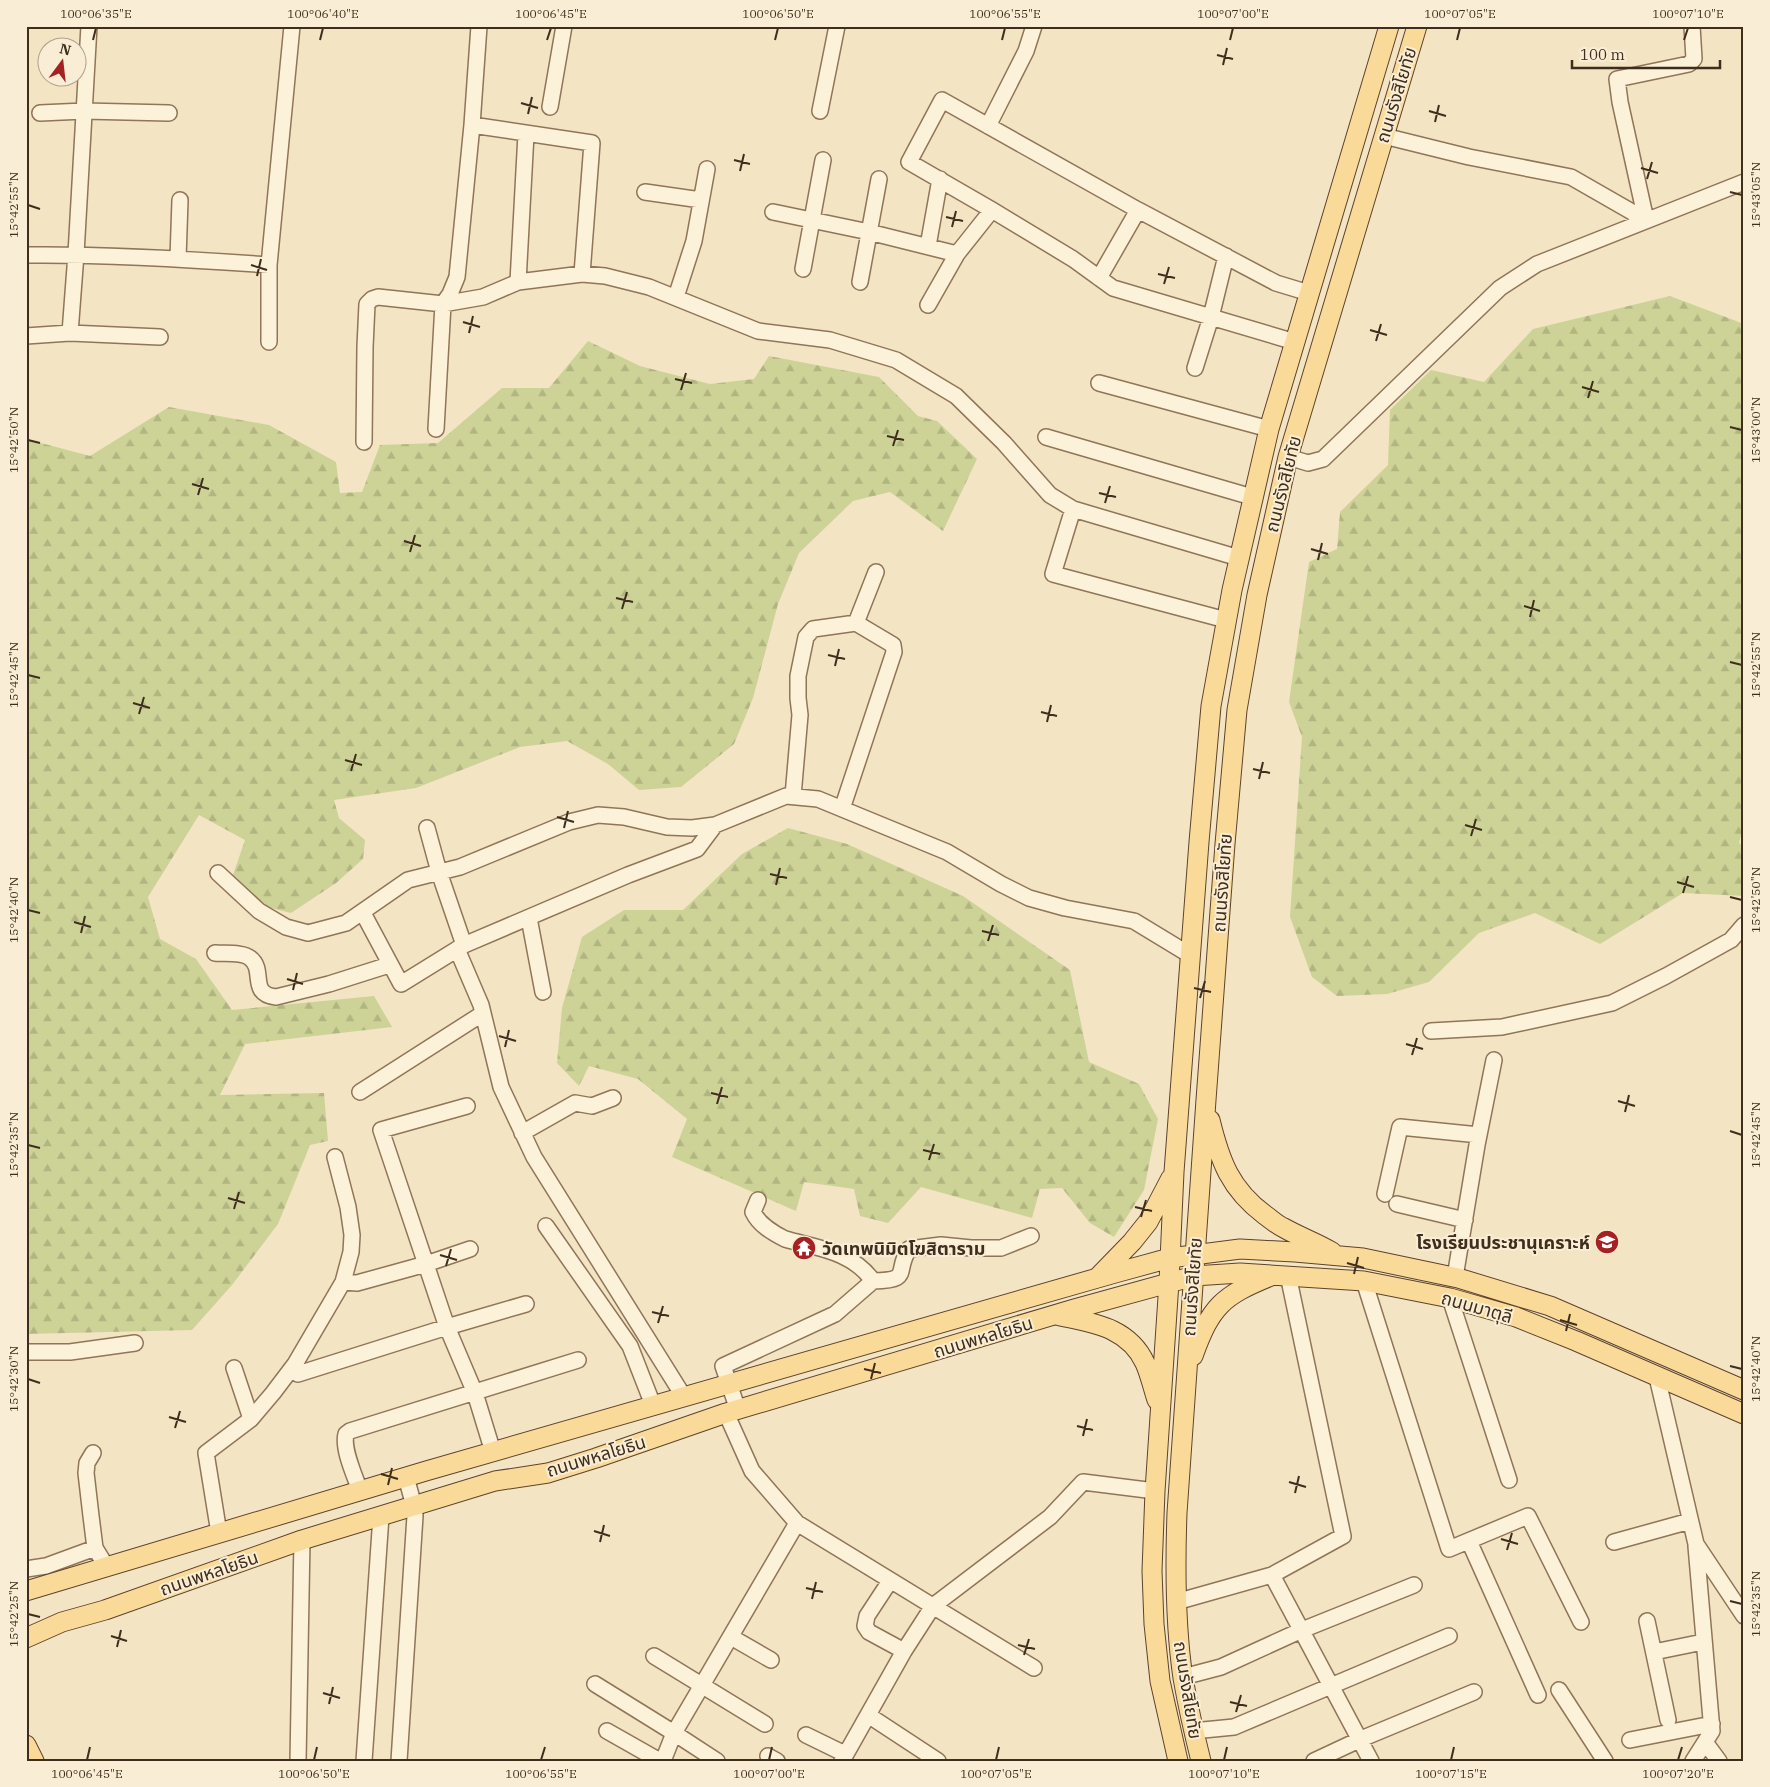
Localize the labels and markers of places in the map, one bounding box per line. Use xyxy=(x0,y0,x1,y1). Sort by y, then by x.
school or university icon: โรงเรียนประชานุเคราะห์ xyxy=(1594,1229,1620,1255)
place label: โรงเรียนประชานุเคราะห์ xyxy=(1416,1231,1590,1254)
temple icon: วัดเทพนิมิตโฆสิตาราม xyxy=(791,1235,817,1261)
place label: วัดเทพนิมิตโฆสิตาราม xyxy=(822,1237,985,1260)

